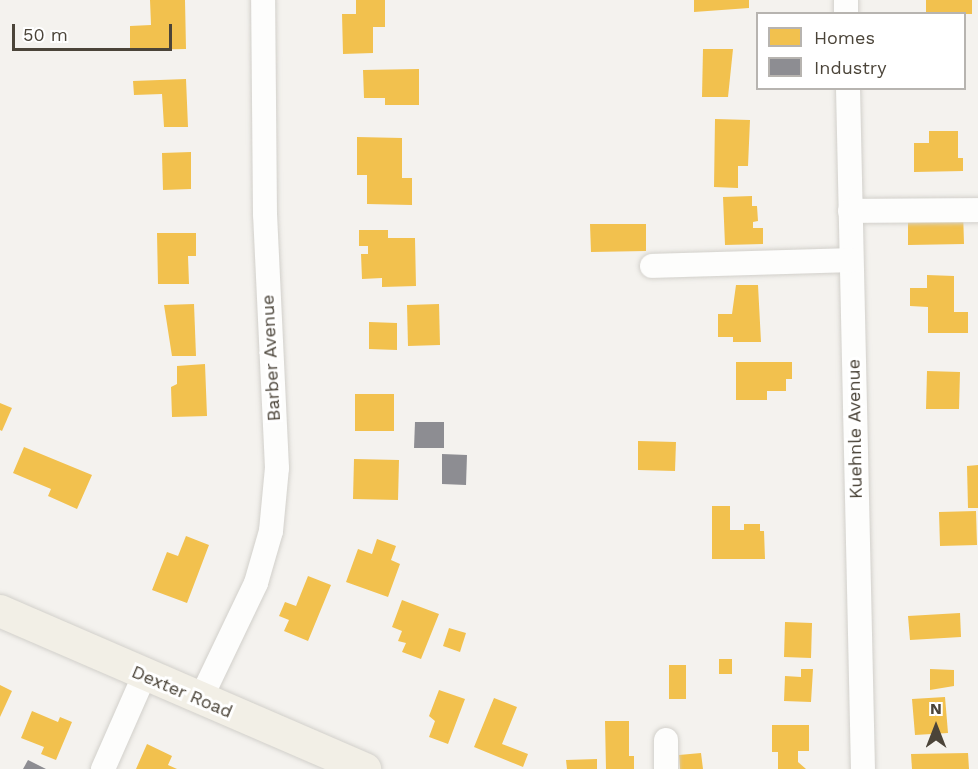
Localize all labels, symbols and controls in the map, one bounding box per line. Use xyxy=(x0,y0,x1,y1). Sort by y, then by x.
scale bar xyxy=(15,12,176,50)
legend xyxy=(756,12,966,90)
text: 50 m xyxy=(23,24,68,45)
text: Homes xyxy=(814,27,875,48)
text: Industry xyxy=(814,57,886,78)
street label: Barber Avenue xyxy=(257,293,285,423)
street label: Kuehnle Avenue xyxy=(843,358,867,500)
street label: Dexter Road xyxy=(128,661,236,723)
north arrow xyxy=(906,697,966,757)
text: N xyxy=(930,699,942,718)

